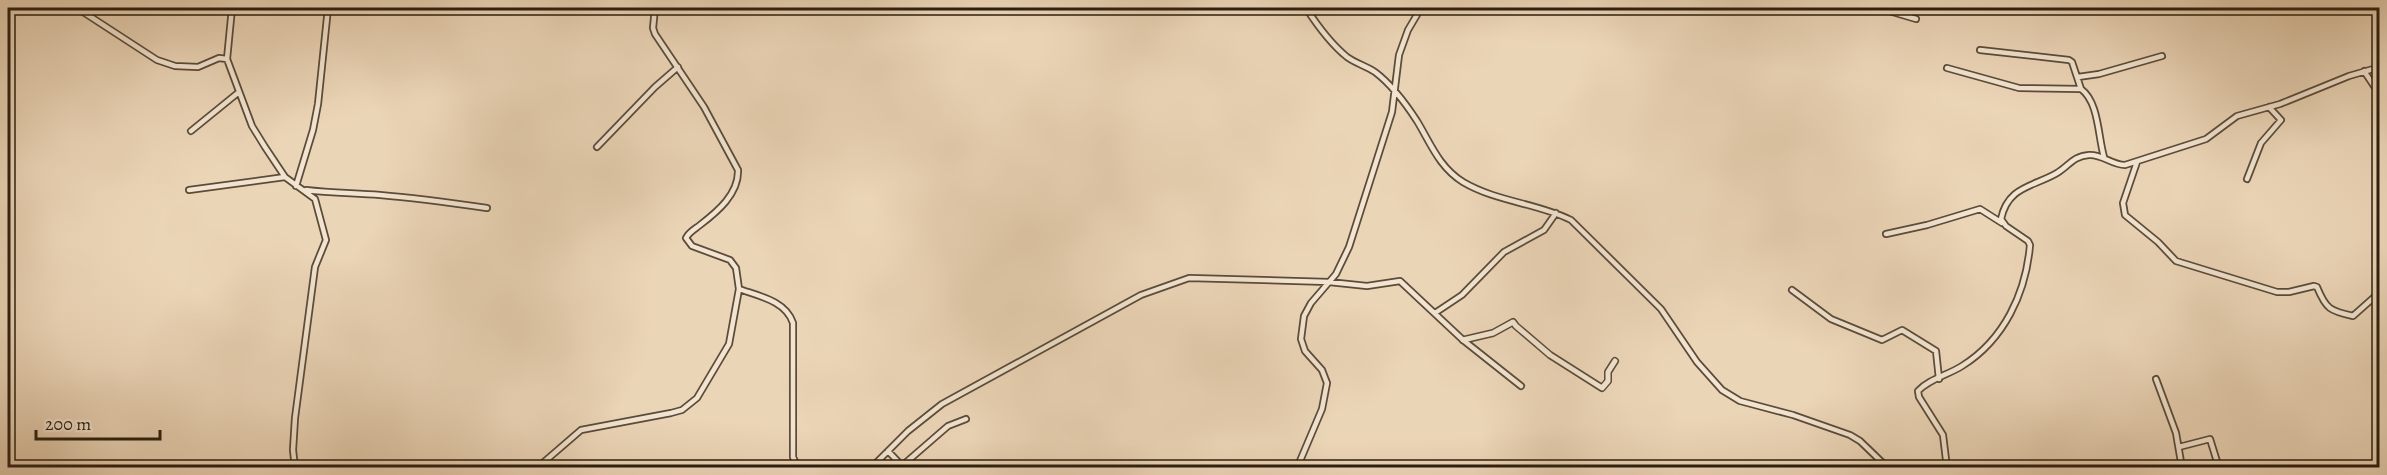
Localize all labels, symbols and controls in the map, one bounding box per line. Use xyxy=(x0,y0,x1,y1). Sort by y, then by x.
scale bar xyxy=(36,403,160,441)
text: 200 m xyxy=(45,412,91,436)

